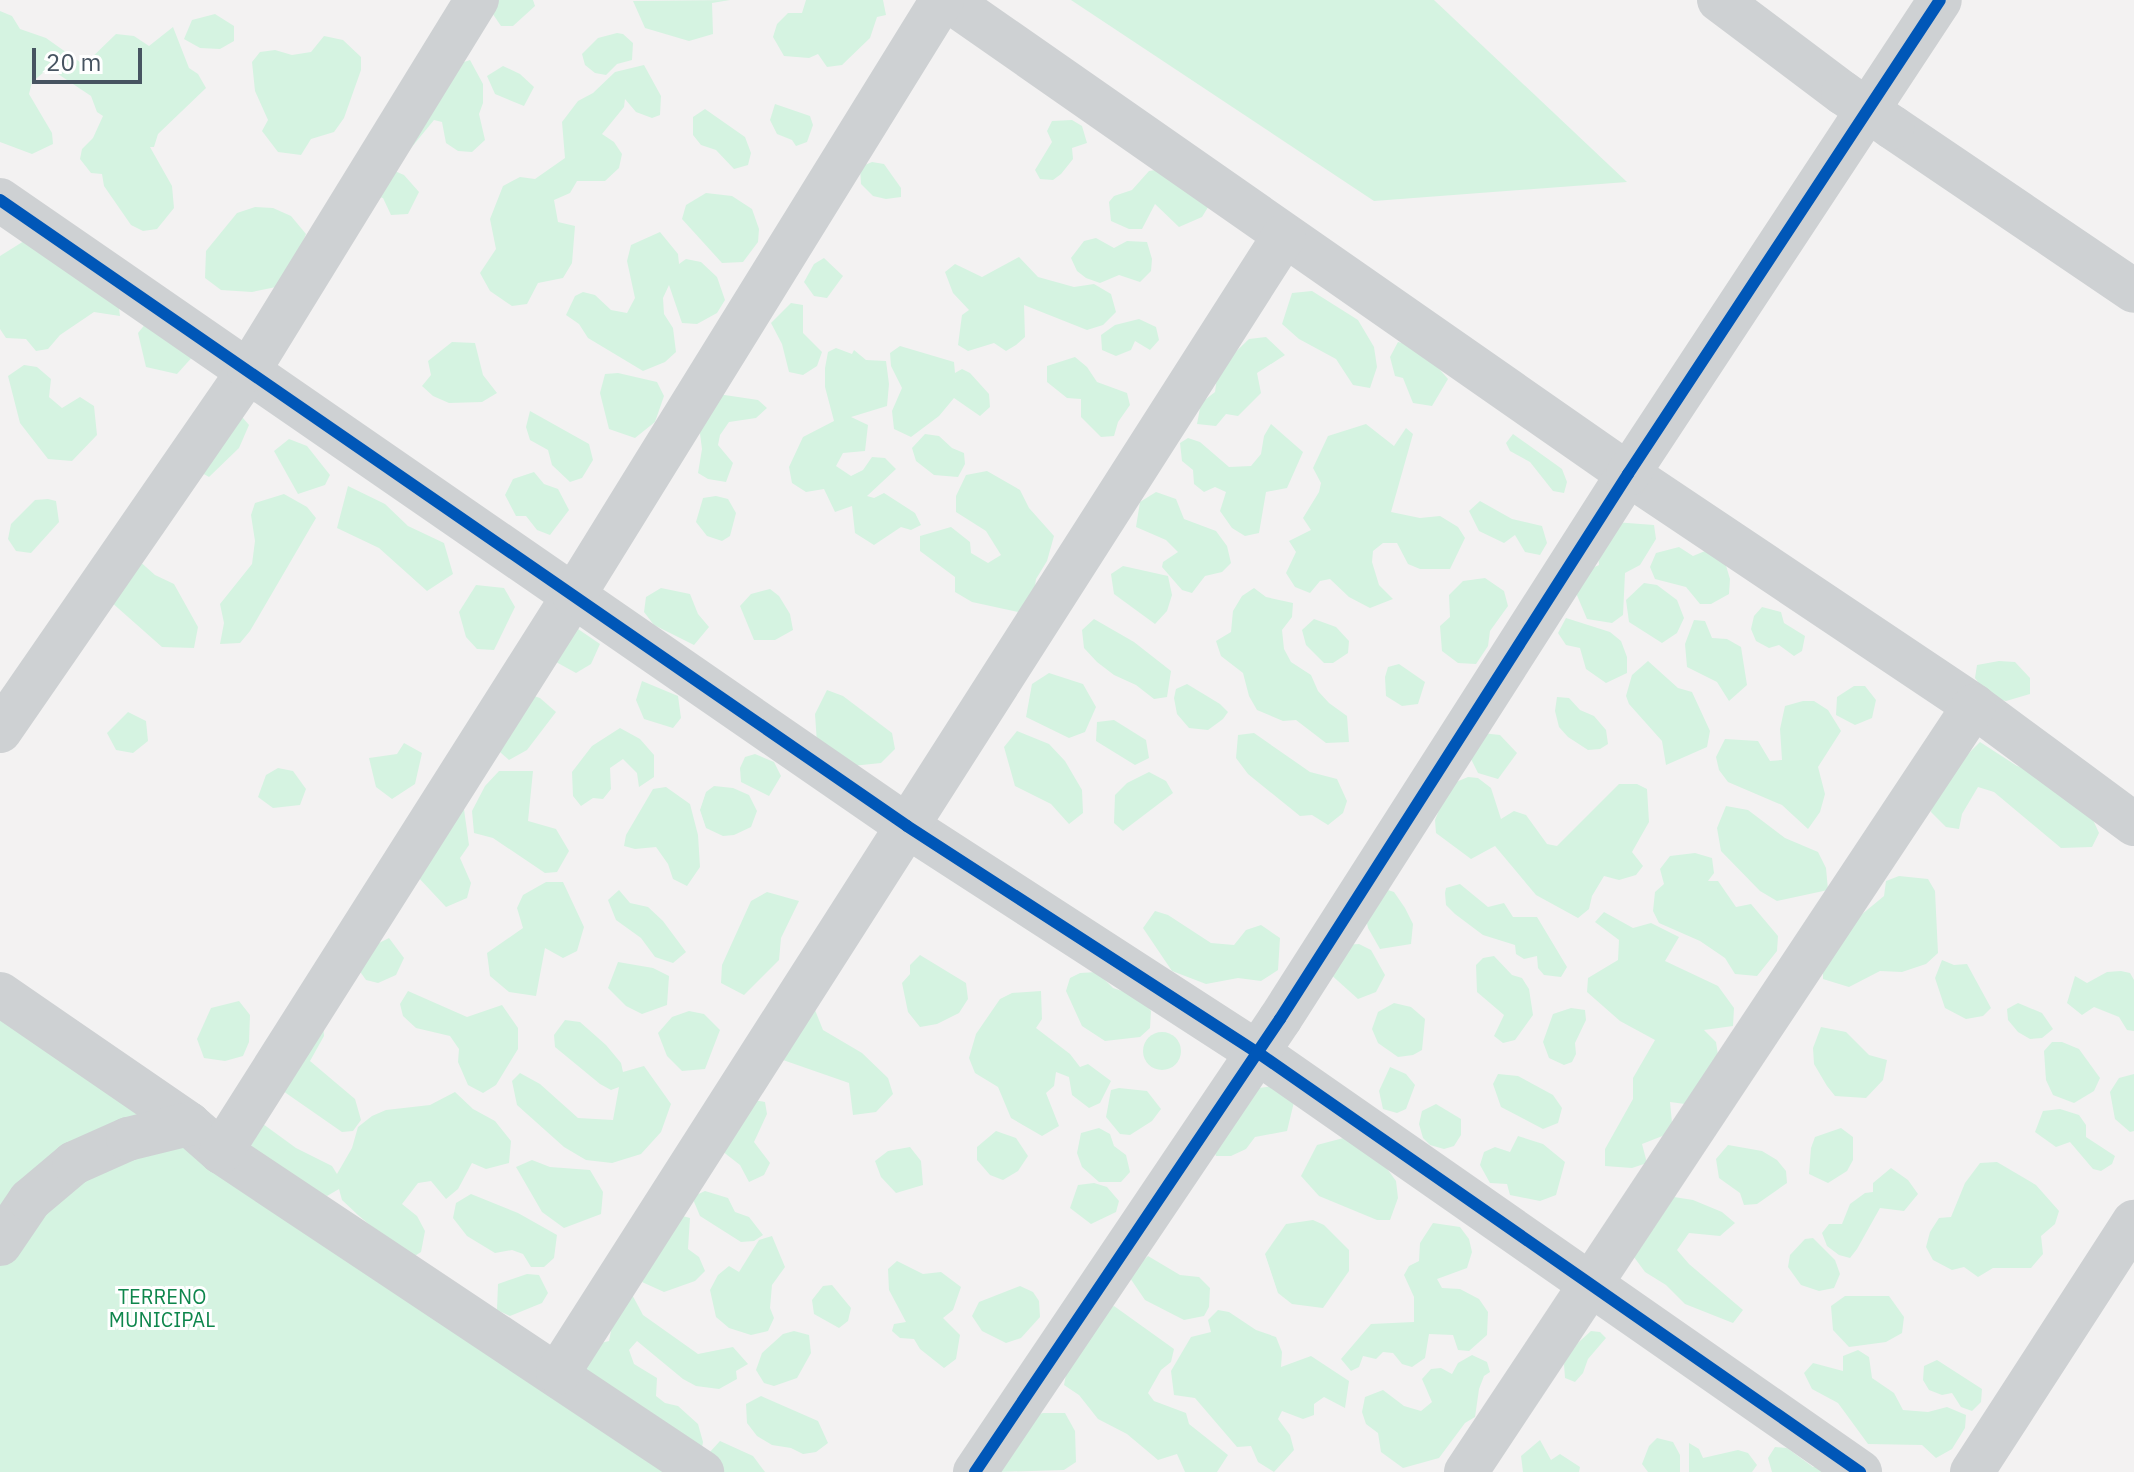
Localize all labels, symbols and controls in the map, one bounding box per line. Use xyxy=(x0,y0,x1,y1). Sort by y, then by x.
scale bar xyxy=(36,32,146,82)
text: 20 m xyxy=(46,46,101,78)
park label: TERRENO MUNICIPAL xyxy=(109,1284,215,1331)

